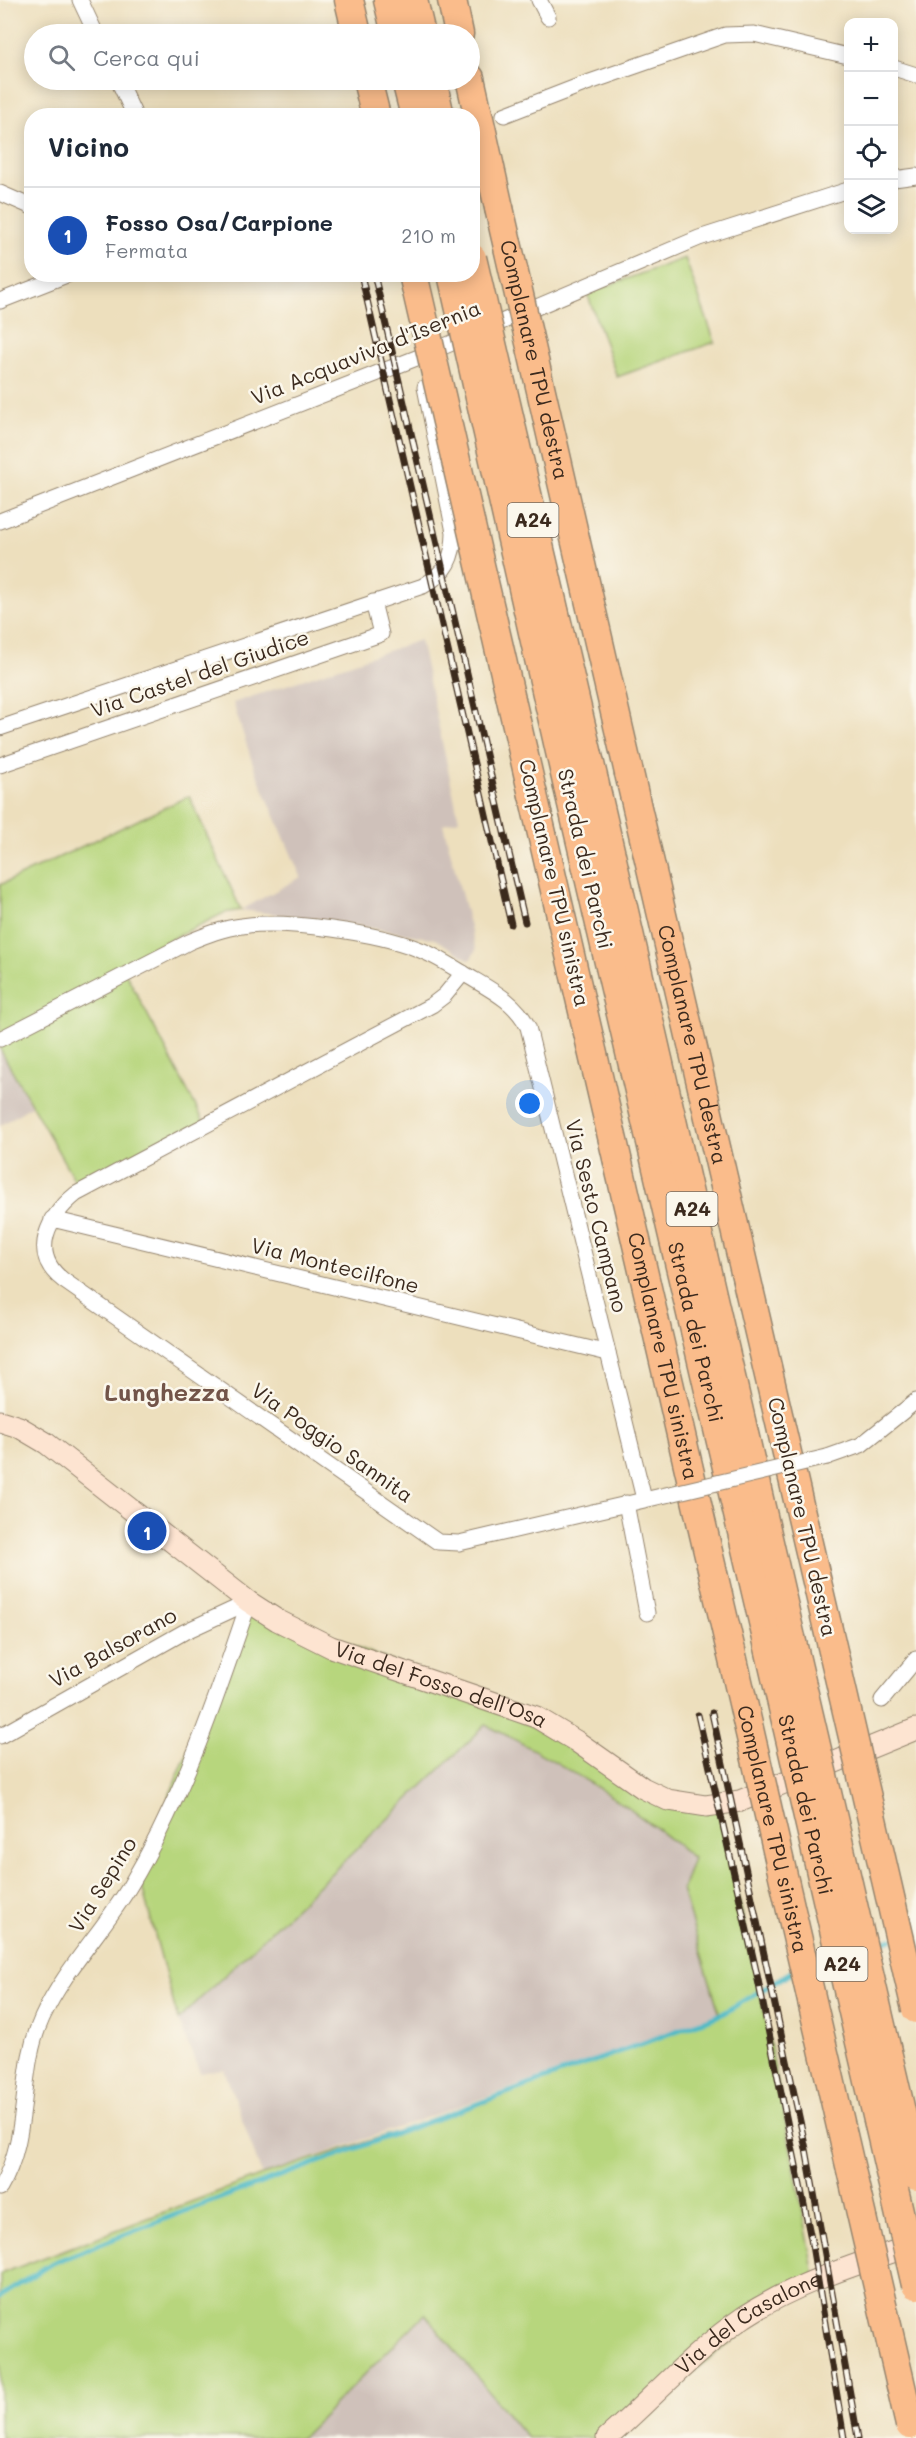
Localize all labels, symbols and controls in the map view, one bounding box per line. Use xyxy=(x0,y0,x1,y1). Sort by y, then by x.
map controls xyxy=(844,18,898,234)
button: + xyxy=(844,18,898,72)
search box xyxy=(24,24,480,90)
icon: search xyxy=(45,41,78,74)
text: Cerca qui xyxy=(93,43,200,72)
button: − xyxy=(844,72,898,126)
button: locate xyxy=(844,126,898,180)
text: Vicino xyxy=(48,130,129,164)
button: layers xyxy=(844,180,898,234)
text: Fosso Osa/Carpione xyxy=(105,208,333,237)
text: 1 xyxy=(63,222,72,248)
text: 210 m xyxy=(401,222,456,248)
text: Fermata xyxy=(105,237,188,263)
street label: Complanare TPU destra xyxy=(495,237,576,482)
street label: Via Acquaviva d'Isernia xyxy=(247,293,484,410)
road number: A24 xyxy=(508,503,558,537)
street label: Via Castel del Giudice xyxy=(87,623,312,723)
street label: Complanare TPU sinistra xyxy=(514,756,597,1009)
street label: Strada dei Parchi xyxy=(553,766,620,952)
street label: Complanare TPU destra xyxy=(653,922,735,1167)
your location xyxy=(515,1089,544,1118)
street label: Via Sesto Campano xyxy=(560,1116,635,1315)
road number: A24 xyxy=(666,1192,718,1226)
street label: Complanare TPU sinistra xyxy=(623,1229,706,1482)
street label: Via Montecilfone xyxy=(249,1231,422,1298)
street label: Strada dei Parchi xyxy=(663,1239,731,1425)
district label: Lunghezza xyxy=(104,1376,230,1407)
street label: Via Poggio Sannita xyxy=(247,1376,419,1508)
street label: Complanare TPU destra xyxy=(763,1394,844,1639)
pin: 1 xyxy=(128,1508,166,1553)
street label: Via Balsorano xyxy=(44,1601,181,1693)
street label: Via del Fosso dell'Osa xyxy=(331,1634,553,1733)
street label: Complanare TPU sinistra xyxy=(732,1702,815,1956)
street label: Strada dei Parchi xyxy=(773,1711,841,1897)
street label: Via Sepino xyxy=(62,1831,142,1937)
road number: A24 xyxy=(816,1947,868,1981)
street label: Via del Casalone xyxy=(668,2264,826,2380)

